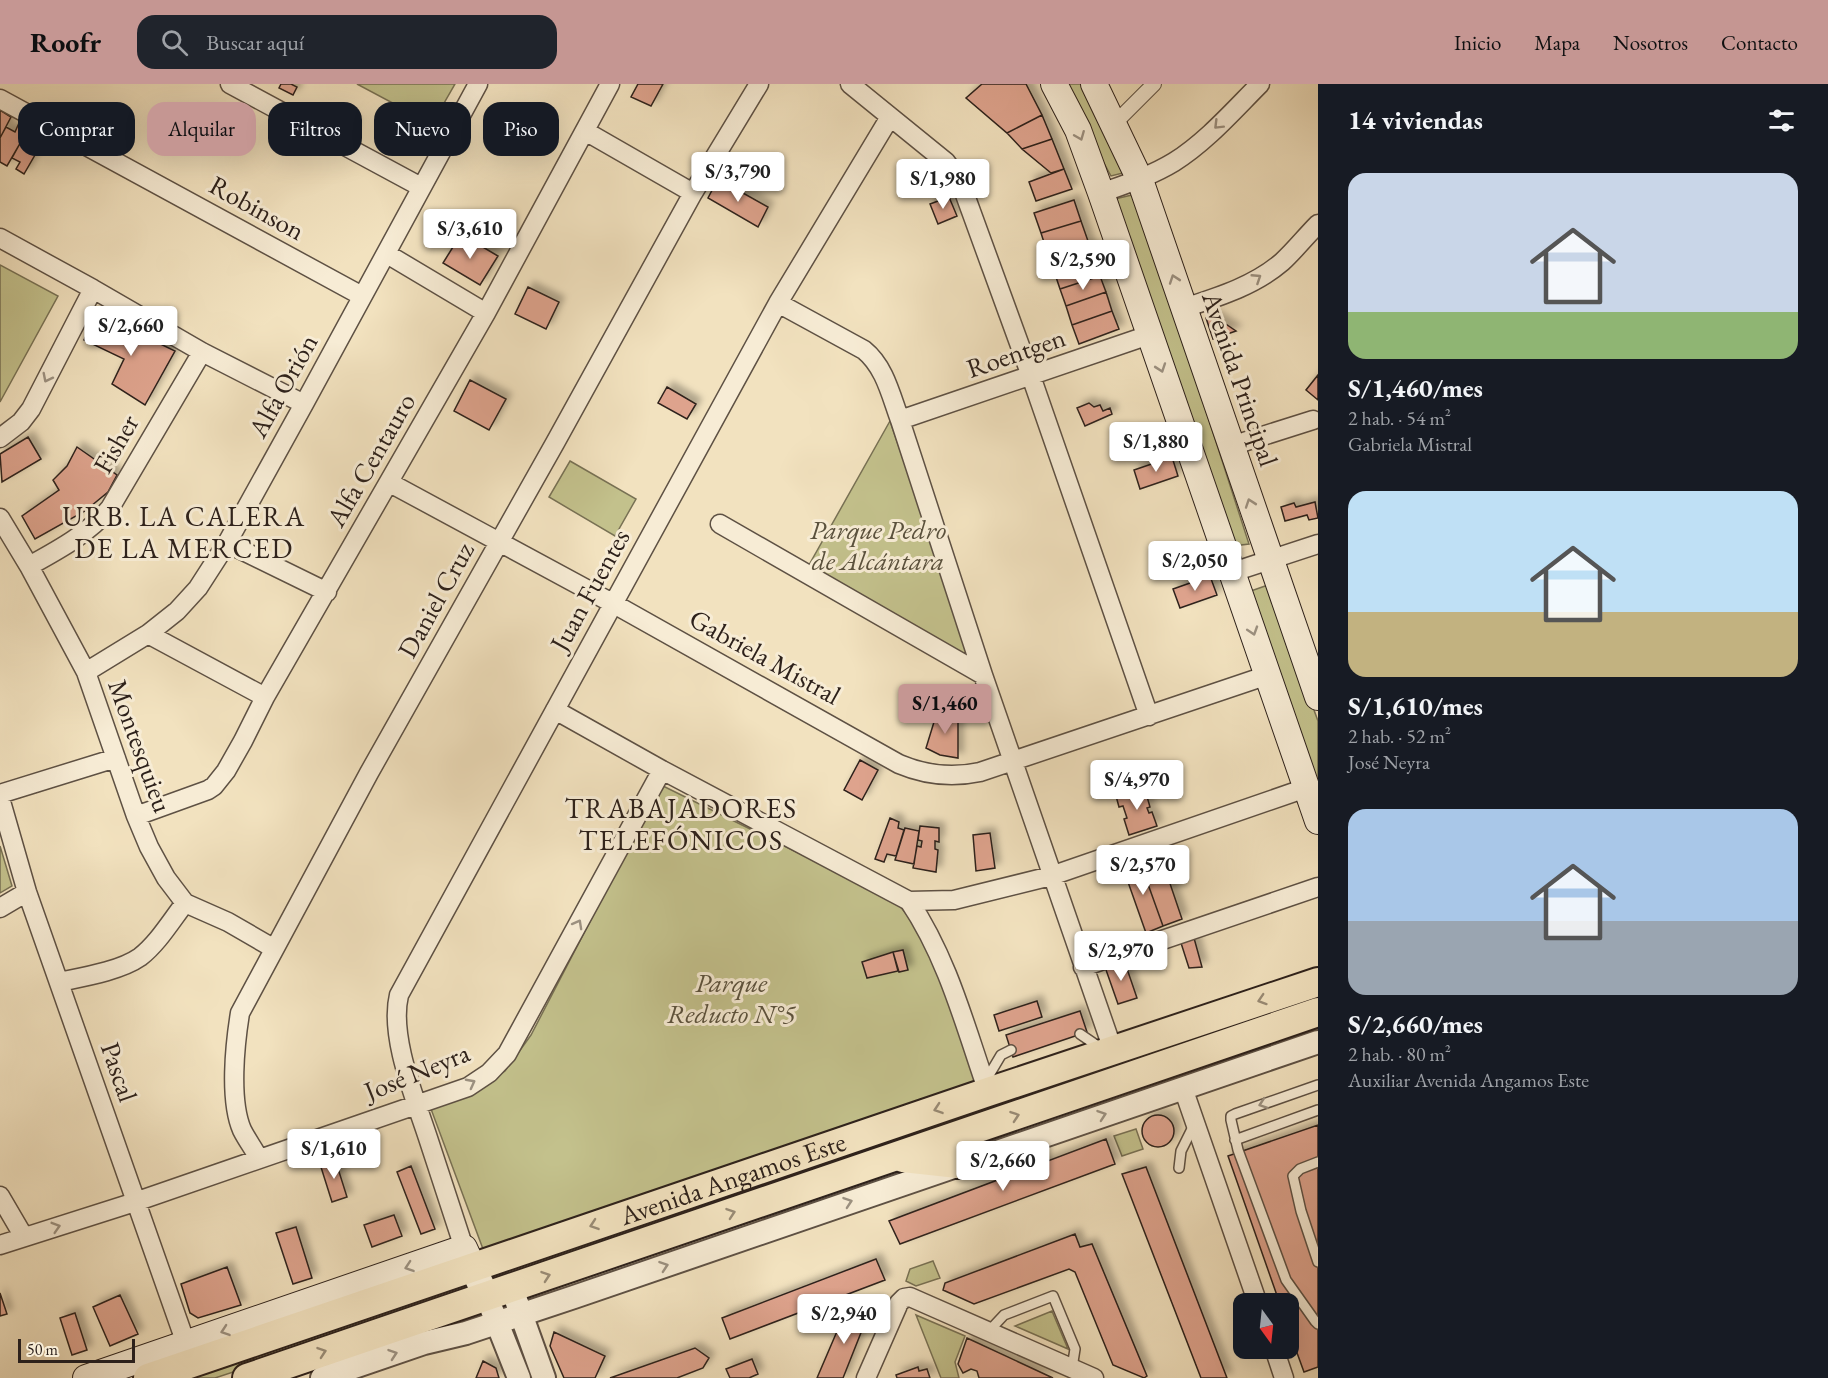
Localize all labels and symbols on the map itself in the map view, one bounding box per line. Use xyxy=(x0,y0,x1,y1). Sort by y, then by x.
one-way arrow xyxy=(1215,118,1226,129)
one-way arrow xyxy=(1073,130,1085,141)
pin: S/3,790 xyxy=(683,152,793,203)
pin: S/1,980 xyxy=(888,159,998,210)
street label: Robinson xyxy=(203,167,311,248)
pin: S/3,610 xyxy=(415,209,525,260)
pin: S/2,590 xyxy=(1028,240,1138,291)
one-way arrow xyxy=(1169,274,1181,285)
one-way arrow xyxy=(1250,274,1261,285)
street label: Avenida Principal xyxy=(1194,286,1287,471)
pin: S/2,660 xyxy=(76,306,186,357)
street label: Roentgen xyxy=(962,319,1070,386)
street label: Alfa Orión xyxy=(239,328,325,445)
one-way arrow xyxy=(1153,362,1166,373)
one-way arrow xyxy=(43,371,54,382)
street label: Alfa Centauro xyxy=(318,386,423,534)
street label: Fisher xyxy=(85,408,146,480)
pin: S/1,880 xyxy=(1101,422,1211,473)
district label: URB. LA CALERA DE LA MERCED xyxy=(62,498,306,566)
one-way arrow xyxy=(1245,498,1258,509)
park label: Parque Pedro de Alcántara xyxy=(810,512,946,578)
street label: Juan Fuentes xyxy=(541,522,637,659)
street label: Daniel Cruz xyxy=(389,535,482,664)
pin: S/2,050 xyxy=(1140,541,1250,592)
street label: Gabriela Mistral xyxy=(683,601,847,712)
one-way arrow xyxy=(1246,625,1259,636)
street label: Montesquieu xyxy=(100,675,181,817)
pin: S/1,460 xyxy=(890,684,1000,735)
pin: S/4,970 xyxy=(1082,760,1192,811)
district label: TRABAJADORES TELEFÓNICOS xyxy=(564,790,798,858)
pin: S/2,570 xyxy=(1088,845,1198,896)
one-way arrow xyxy=(571,919,582,930)
pin: S/2,970 xyxy=(1066,931,1176,982)
park label: Parque Reducto N°5 xyxy=(667,965,796,1031)
one-way arrow xyxy=(1258,993,1268,1006)
street label: José Neyra xyxy=(357,1034,475,1109)
street label: Pascal xyxy=(93,1037,146,1106)
one-way arrow xyxy=(465,1079,476,1091)
one-way arrow xyxy=(1258,1097,1269,1110)
one-way arrow xyxy=(933,1101,944,1114)
one-way arrow xyxy=(1009,1110,1020,1123)
one-way arrow xyxy=(1096,1110,1107,1122)
street label: Avenida Angamos Este xyxy=(614,1124,850,1233)
pin: S/1,610 xyxy=(279,1129,389,1180)
pin: S/2,660 xyxy=(948,1141,1058,1192)
one-way arrow xyxy=(842,1196,853,1209)
one-way arrow xyxy=(725,1207,736,1220)
one-way arrow xyxy=(589,1218,600,1231)
one-way arrow xyxy=(50,1222,61,1234)
one-way arrow xyxy=(404,1259,415,1272)
one-way arrow xyxy=(658,1260,669,1273)
one-way arrow xyxy=(540,1271,551,1283)
north arrow xyxy=(1233,1293,1299,1359)
pin: S/2,940 xyxy=(789,1294,899,1345)
one-way arrow xyxy=(220,1324,231,1337)
scale bar xyxy=(18,1336,135,1364)
one-way arrow xyxy=(316,1347,327,1360)
one-way arrow xyxy=(387,1348,398,1361)

